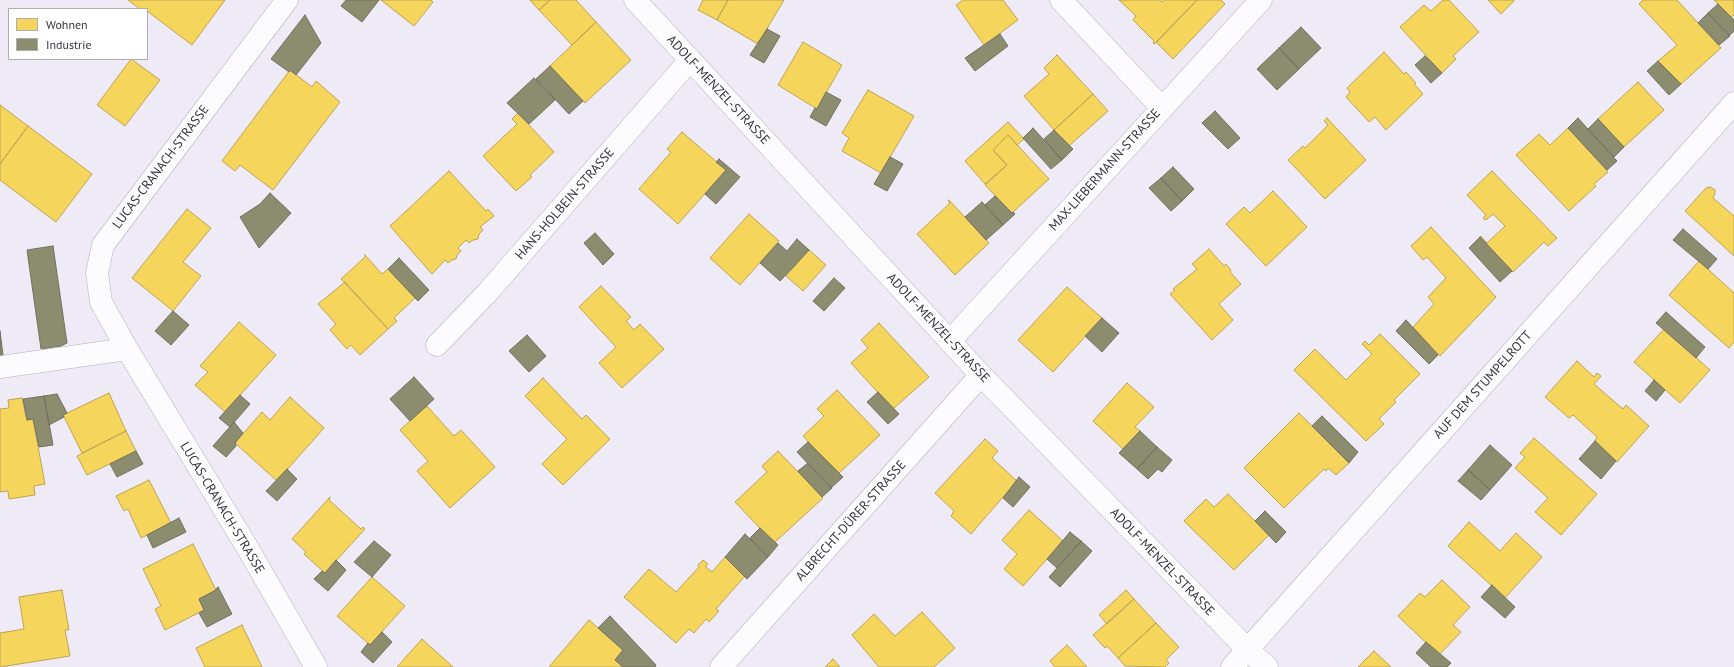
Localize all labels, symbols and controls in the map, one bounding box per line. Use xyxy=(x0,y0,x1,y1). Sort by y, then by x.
legend xyxy=(8,8,148,60)
text: Wohnen xyxy=(46,17,88,32)
street label: ADOLF-MENZEL-STRASSE xyxy=(663,32,773,148)
text: Industrie xyxy=(46,37,92,52)
street label: LUCAS-CRANACH-STRASSE xyxy=(109,102,213,232)
street label: MAX-LIEBERMANN-STRASSE xyxy=(1046,106,1164,234)
street label: HANS-HOLBEIN-STRASSE xyxy=(512,145,618,263)
street label: ADOLF-MENZEL-STRASSE xyxy=(883,270,993,386)
street label: AUF DEM STUMPELROTT xyxy=(1431,328,1535,442)
street label: LUCAS-CRANACH-STRASSE xyxy=(177,439,267,577)
street label: ALBRECHT-DÜRER-STRASSE xyxy=(793,457,909,585)
street label: ADOLF-MENZEL-STRASSE xyxy=(1107,505,1217,619)

